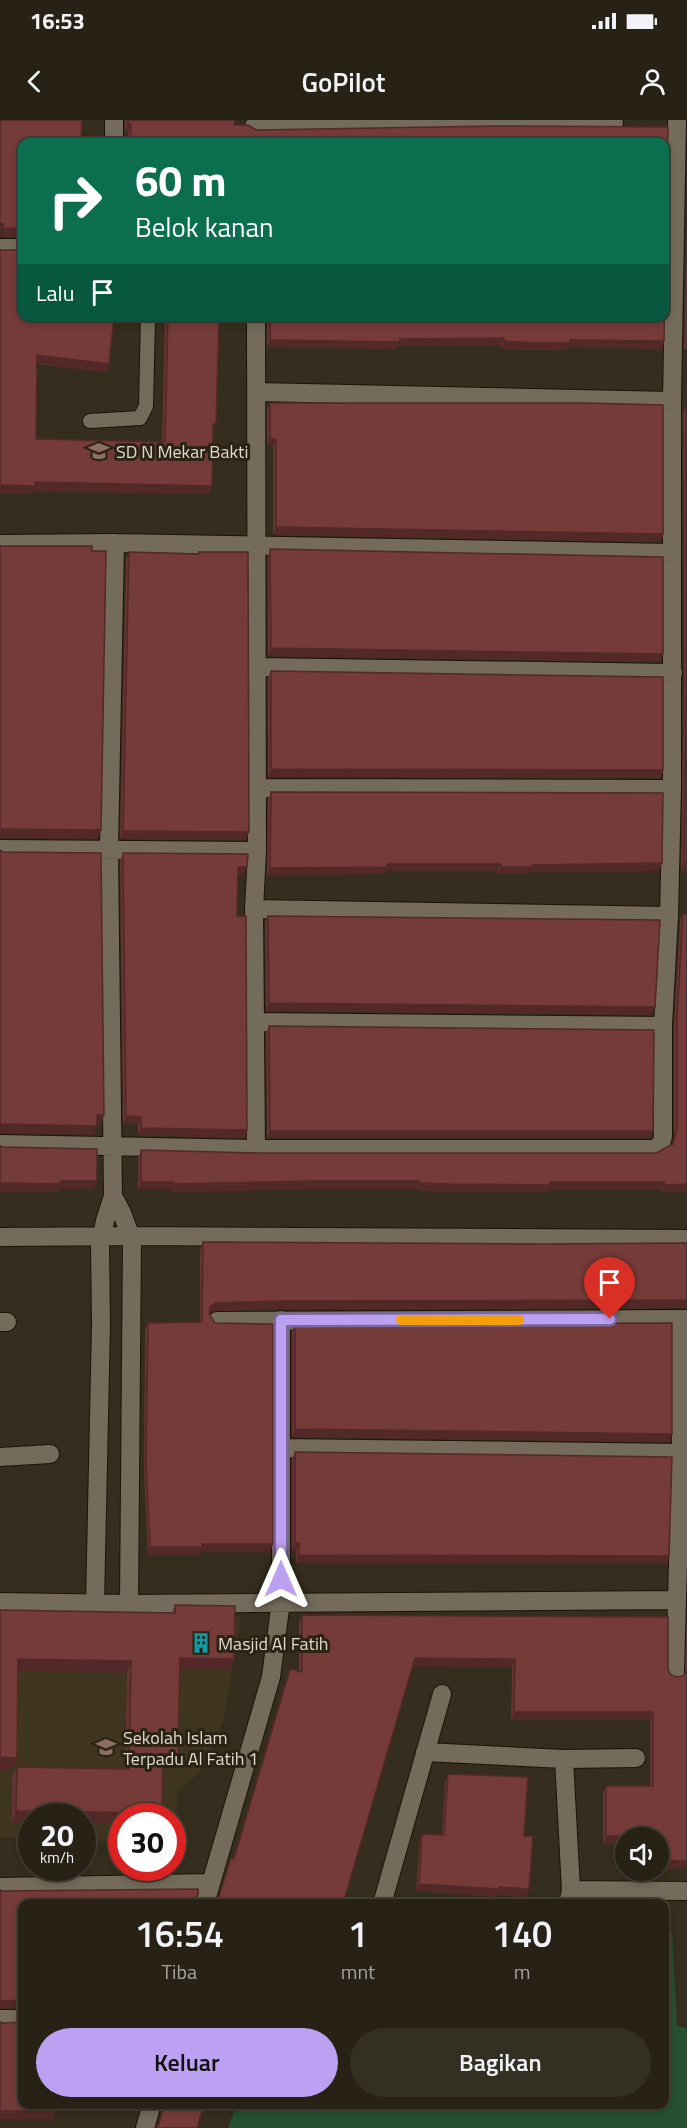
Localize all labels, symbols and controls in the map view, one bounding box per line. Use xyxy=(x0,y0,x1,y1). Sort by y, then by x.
text: 16:53 xyxy=(30,4,85,38)
text: GoPilot xyxy=(302,61,385,102)
icon: back xyxy=(18,65,51,98)
icon: person xyxy=(636,65,669,98)
text: 60 m xyxy=(135,148,227,212)
icon: right xyxy=(36,162,114,240)
text: Belok kanan xyxy=(135,206,274,247)
text: Lalu xyxy=(36,276,74,310)
icon: arrive xyxy=(86,276,119,309)
place label: SD N Mekar Bakti xyxy=(116,438,248,465)
school or university icon: SD N Mekar Bakti xyxy=(87,439,111,463)
pin xyxy=(584,1257,635,1319)
icon: arrive xyxy=(593,1266,626,1299)
position arrow xyxy=(249,1547,313,1611)
place label: Masjid Al Fatih xyxy=(218,1630,329,1657)
building icon: Masjid Al Fatih xyxy=(189,1631,213,1655)
place label: Sekolah Islam Terpadu Al Fatih 1 xyxy=(123,1724,258,1772)
school or university icon: Sekolah Islam Terpadu Al Fatih 1 xyxy=(94,1735,118,1759)
speed limit sign: 30 xyxy=(108,1803,186,1881)
text: 20 xyxy=(40,1812,74,1858)
map controls xyxy=(615,1827,669,1881)
button: sound xyxy=(615,1827,669,1881)
text: km/h xyxy=(40,1846,74,1869)
text: 16:54 xyxy=(135,1906,224,1961)
text: 1 xyxy=(348,1906,368,1961)
text: 140 xyxy=(492,1906,552,1961)
text: Tiba xyxy=(162,1956,197,1987)
text: mnt xyxy=(341,1956,375,1987)
text: m xyxy=(514,1956,530,1987)
button: Keluar xyxy=(36,2028,338,2097)
button: Bagikan xyxy=(350,2028,651,2097)

